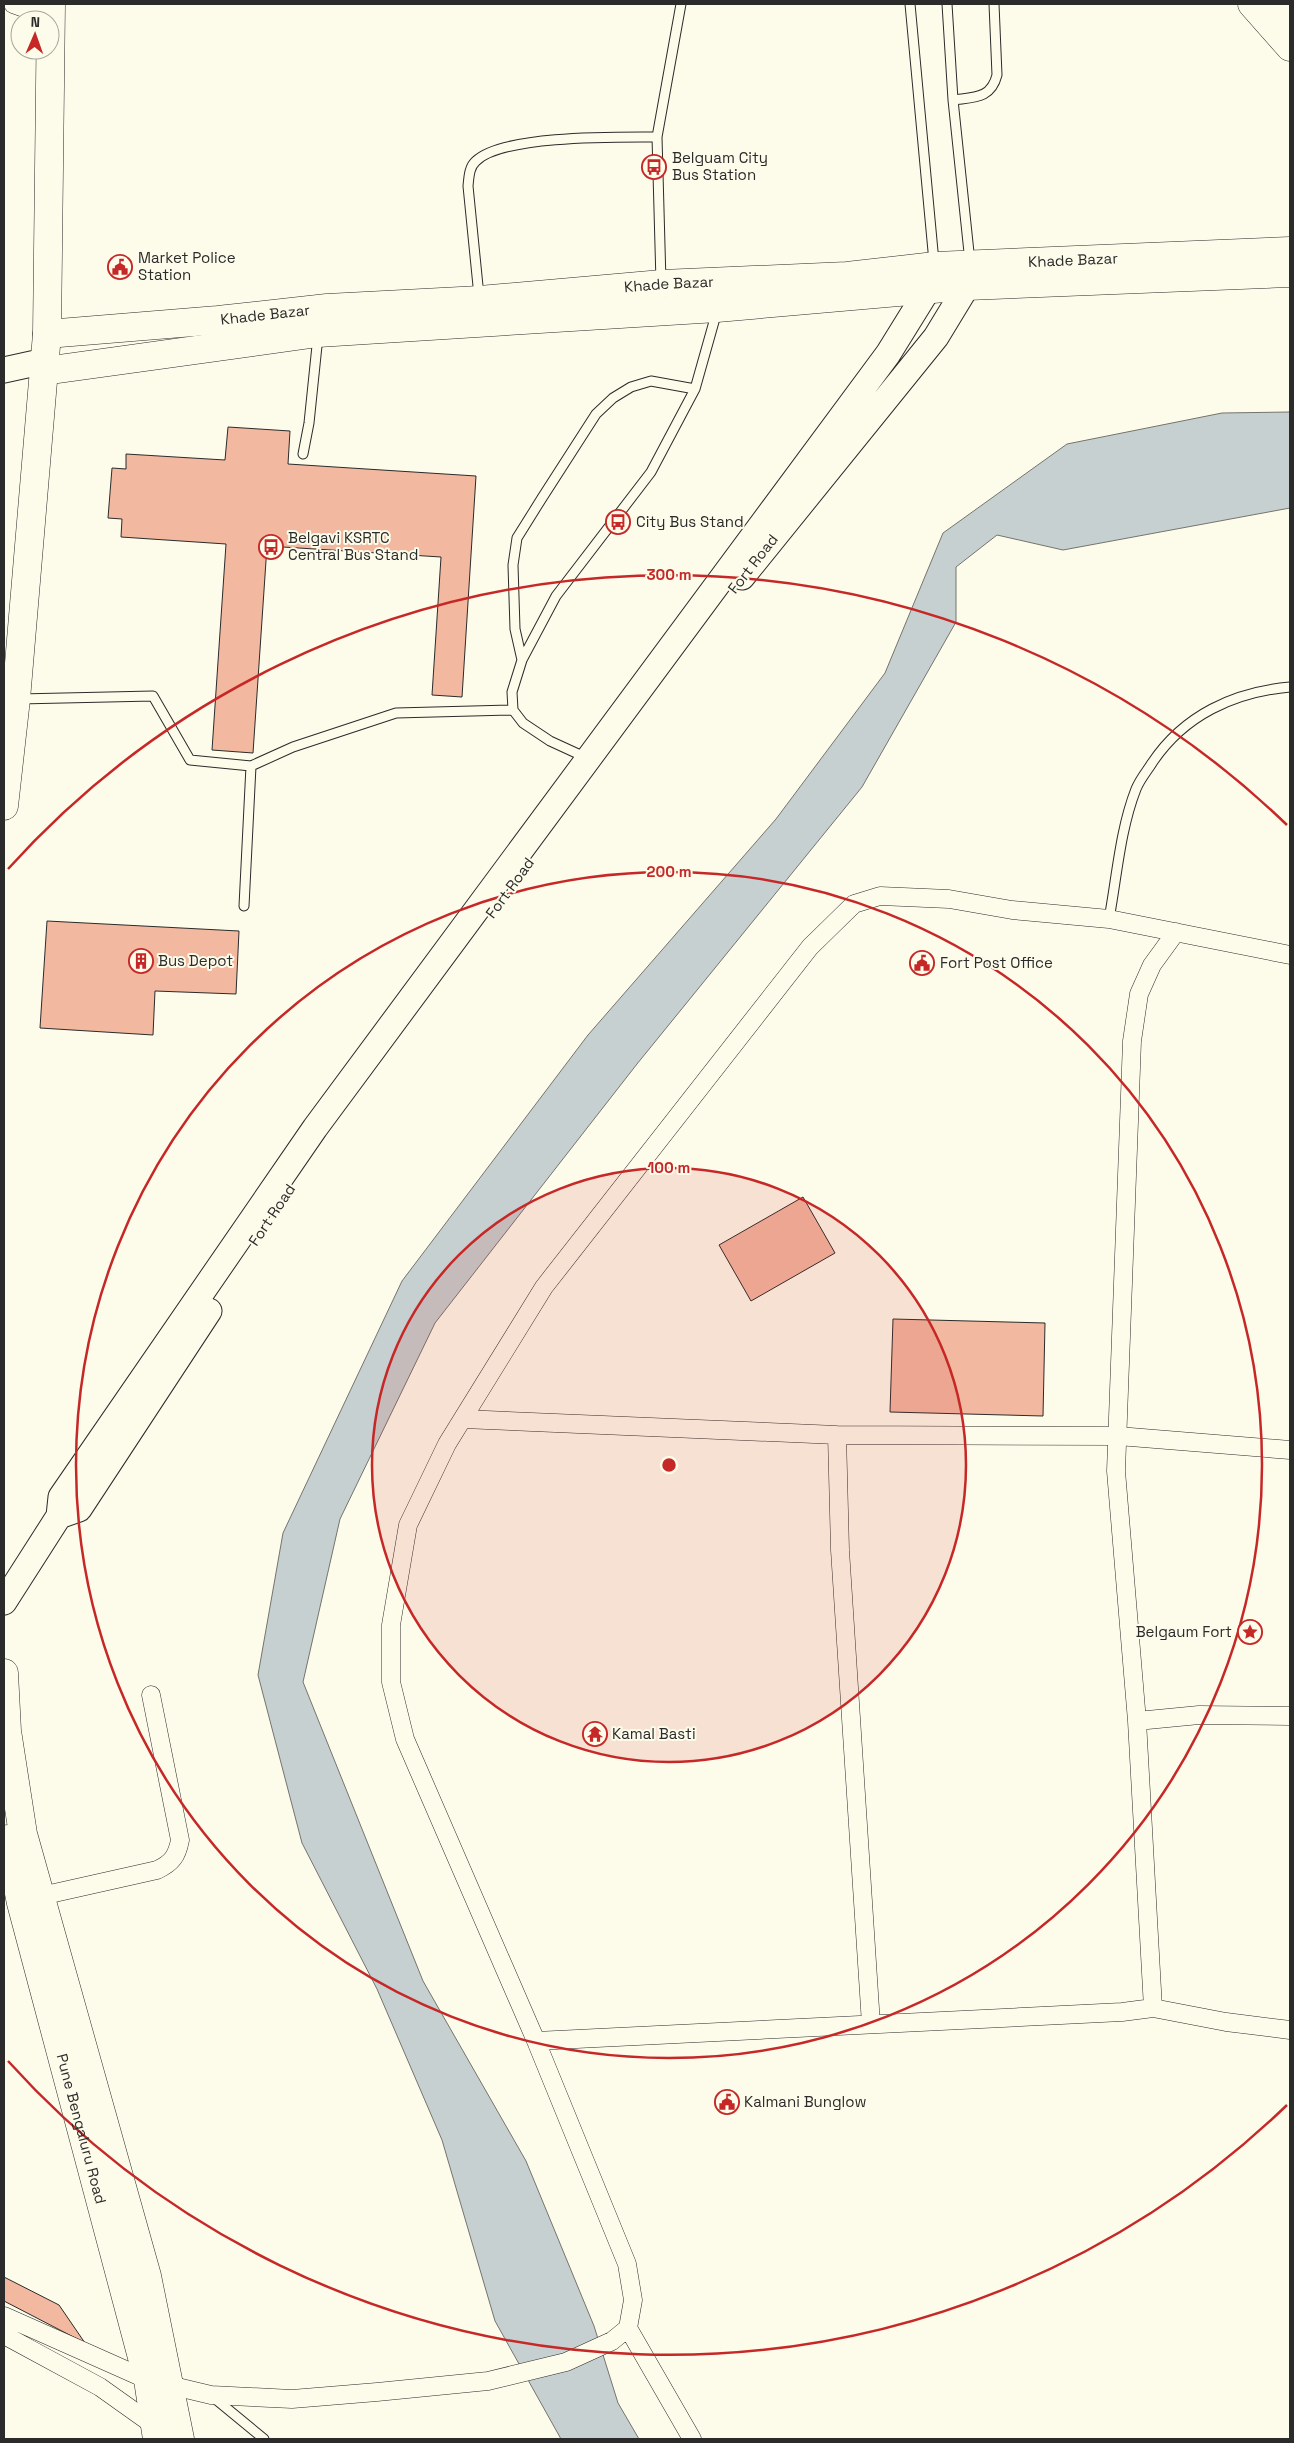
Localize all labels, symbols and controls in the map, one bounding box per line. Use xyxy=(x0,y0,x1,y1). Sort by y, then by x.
north arrow xyxy=(10,10,60,60)
text: N xyxy=(30,13,40,31)
place label: Belguam City Bus Station xyxy=(672,148,768,184)
bus stop icon: Belguam City Bus Station xyxy=(641,154,667,180)
place label: Market Police Station xyxy=(138,248,236,284)
street label: Khade Bazar xyxy=(1028,248,1119,271)
public building icon: Market Police Station xyxy=(107,254,133,280)
street label: Khade Bazar xyxy=(623,272,714,296)
street label: Khade Bazar xyxy=(219,300,311,329)
bus stop icon: City Bus Stand xyxy=(605,509,631,535)
place label: City Bus Stand xyxy=(636,512,744,531)
place label: Belgavi KSRTC Central Bus Stand xyxy=(288,528,418,564)
street label: Fort Road xyxy=(723,530,782,597)
bus stop icon: Belgavi KSRTC Central Bus Stand xyxy=(258,534,284,560)
text: 300 m xyxy=(646,565,692,584)
street label: Fort Road xyxy=(481,854,538,922)
text: 200 m xyxy=(647,862,691,881)
building icon: Bus Depot xyxy=(128,948,154,974)
public building icon: Fort Post Office xyxy=(909,950,935,976)
place label: Bus Depot xyxy=(158,951,233,970)
place label: Fort Post Office xyxy=(940,953,1053,972)
text: 100 m xyxy=(648,1158,690,1177)
street label: Fort Road xyxy=(244,1180,299,1249)
centre of rings xyxy=(660,1456,678,1474)
place icon: Belgaum Fort xyxy=(1237,1619,1263,1645)
place label: Belgaum Fort xyxy=(1136,1622,1232,1641)
temple icon: Kamal Basti xyxy=(582,1721,608,1747)
place label: Kamal Basti xyxy=(612,1724,696,1743)
street label: Pune Bengaluru Road xyxy=(53,2051,111,2206)
public building icon: Kalmani Bunglow xyxy=(714,2089,740,2115)
place label: Kalmani Bunglow xyxy=(744,2092,866,2111)

